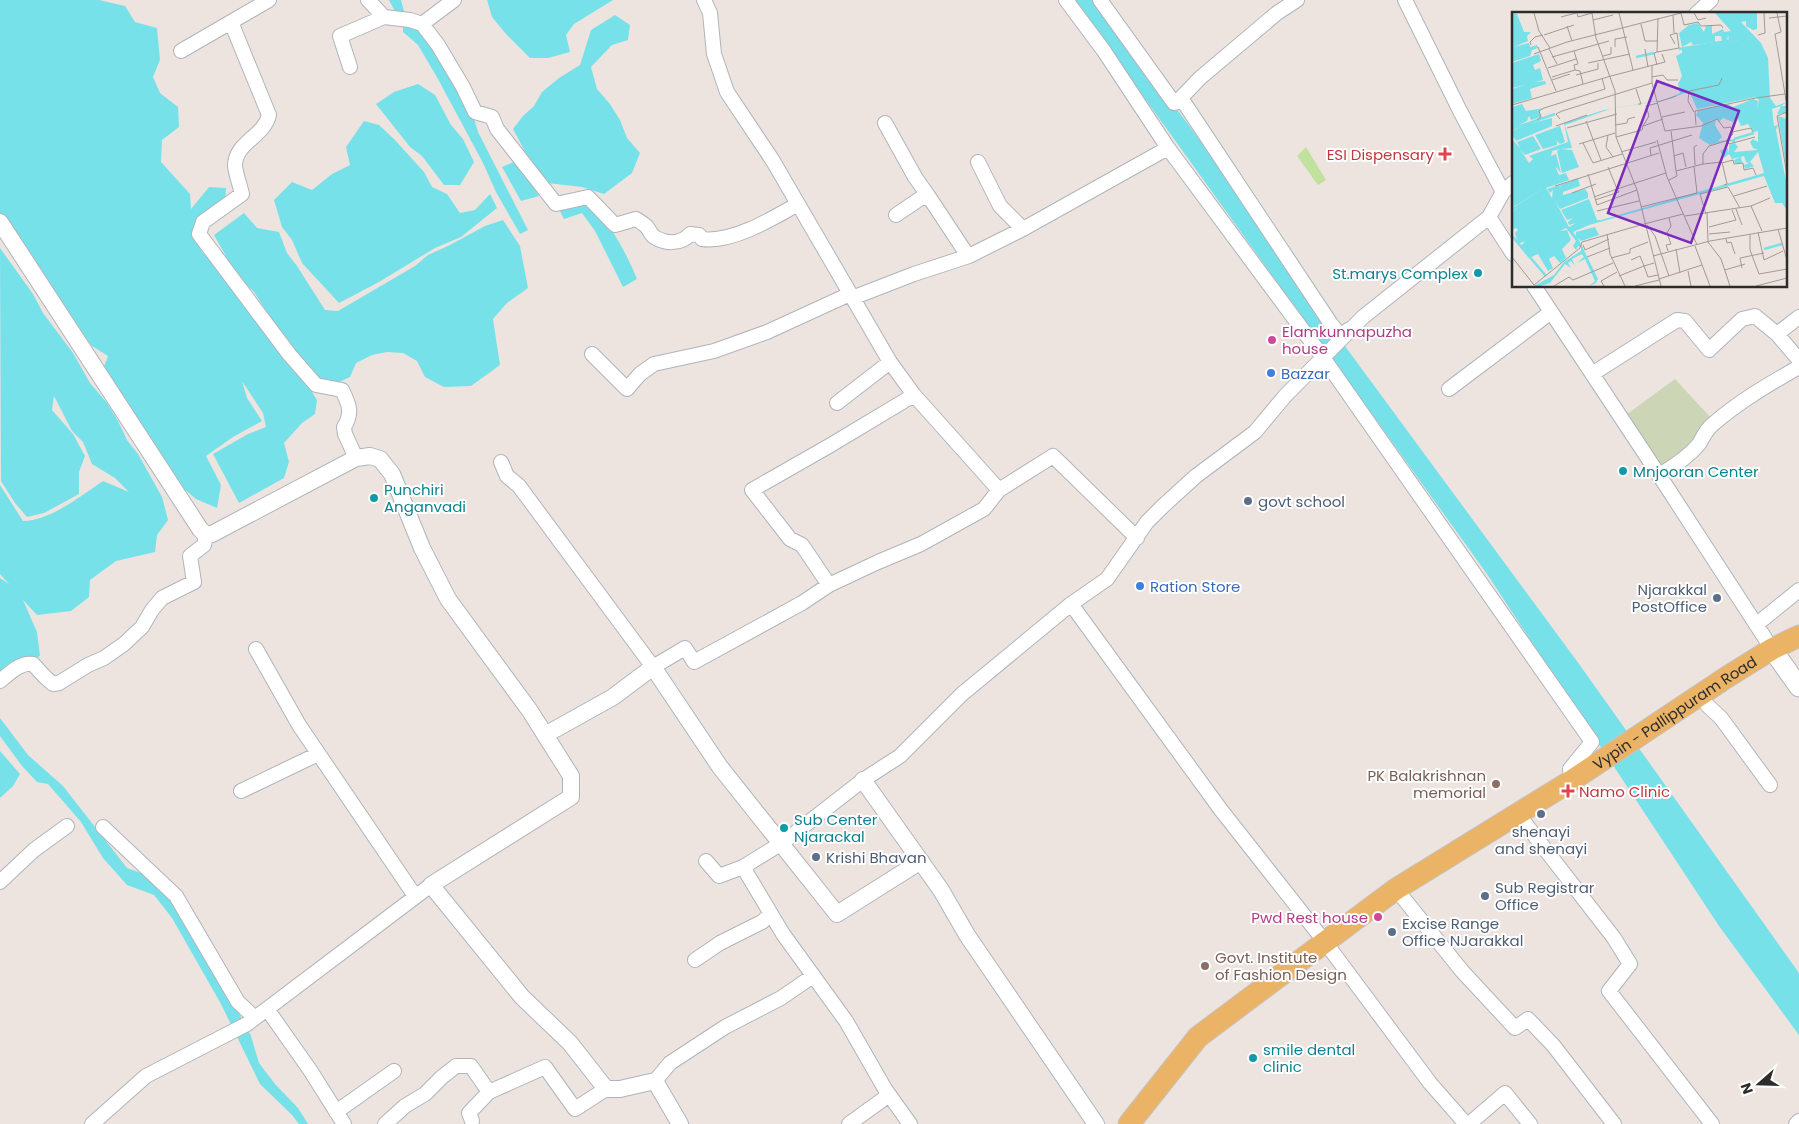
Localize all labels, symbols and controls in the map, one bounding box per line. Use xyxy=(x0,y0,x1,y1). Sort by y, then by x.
inset map xyxy=(1512,12,1786,288)
place label: ESI Dispensary xyxy=(1327,144,1435,165)
marker: ESI Dispensary xyxy=(1438,147,1452,161)
place label: St.marys Complex xyxy=(1332,263,1468,284)
marker: St.marys Complex xyxy=(1472,267,1484,279)
place label: Elamkunnapuzha house xyxy=(1282,321,1412,359)
marker: Elamkunnapuzha house xyxy=(1266,334,1278,346)
place label: Bazzar xyxy=(1281,363,1330,384)
marker: Bazzar xyxy=(1265,367,1277,379)
place label: Mnjooran Center xyxy=(1633,461,1759,482)
marker: Mnjooran Center xyxy=(1617,465,1629,477)
place label: Punchiri Anganvadi xyxy=(384,479,466,517)
place label: govt school xyxy=(1258,491,1345,512)
marker: Punchiri Anganvadi xyxy=(368,492,380,504)
marker: govt school xyxy=(1242,495,1254,507)
place label: Ration Store xyxy=(1150,576,1240,597)
place label: Njarakkal PostOffice xyxy=(1632,579,1707,617)
marker: Ration Store xyxy=(1134,580,1146,592)
marker: Njarakkal PostOffice xyxy=(1711,592,1723,604)
street label: Vypin - Pallippuram Road xyxy=(1588,651,1760,774)
place label: PK Balakrishnan memorial xyxy=(1367,765,1486,803)
marker: PK Balakrishnan memorial xyxy=(1490,778,1502,790)
place label: Namo Clinic xyxy=(1579,781,1670,802)
marker: Namo Clinic xyxy=(1561,784,1575,798)
marker: shenayi and shenayi xyxy=(1535,808,1547,820)
place label: Sub Center Njarackal xyxy=(794,809,878,847)
place label: shenayi and shenayi xyxy=(1495,821,1587,859)
marker: Sub Center Njarackal xyxy=(778,822,790,834)
place label: Krishi Bhavan xyxy=(826,847,927,868)
marker: Krishi Bhavan xyxy=(810,851,822,863)
place label: Sub Registrar Office xyxy=(1495,877,1595,915)
marker: Sub Registrar Office xyxy=(1479,890,1491,902)
place label: Pwd Rest house xyxy=(1251,907,1368,928)
marker: Pwd Rest house xyxy=(1372,911,1384,923)
place label: Excise Range Office NJarakkal xyxy=(1402,913,1523,951)
marker: Excise Range Office NJarakkal xyxy=(1386,926,1398,938)
place label: Govt. Institute of Fashion Design xyxy=(1215,947,1347,985)
marker: Govt. Institute of Fashion Design xyxy=(1199,960,1211,972)
place label: smile dental clinic xyxy=(1263,1039,1355,1077)
marker: smile dental clinic xyxy=(1247,1052,1259,1064)
north arrow xyxy=(1734,1059,1784,1109)
text: N xyxy=(1736,1080,1758,1097)

